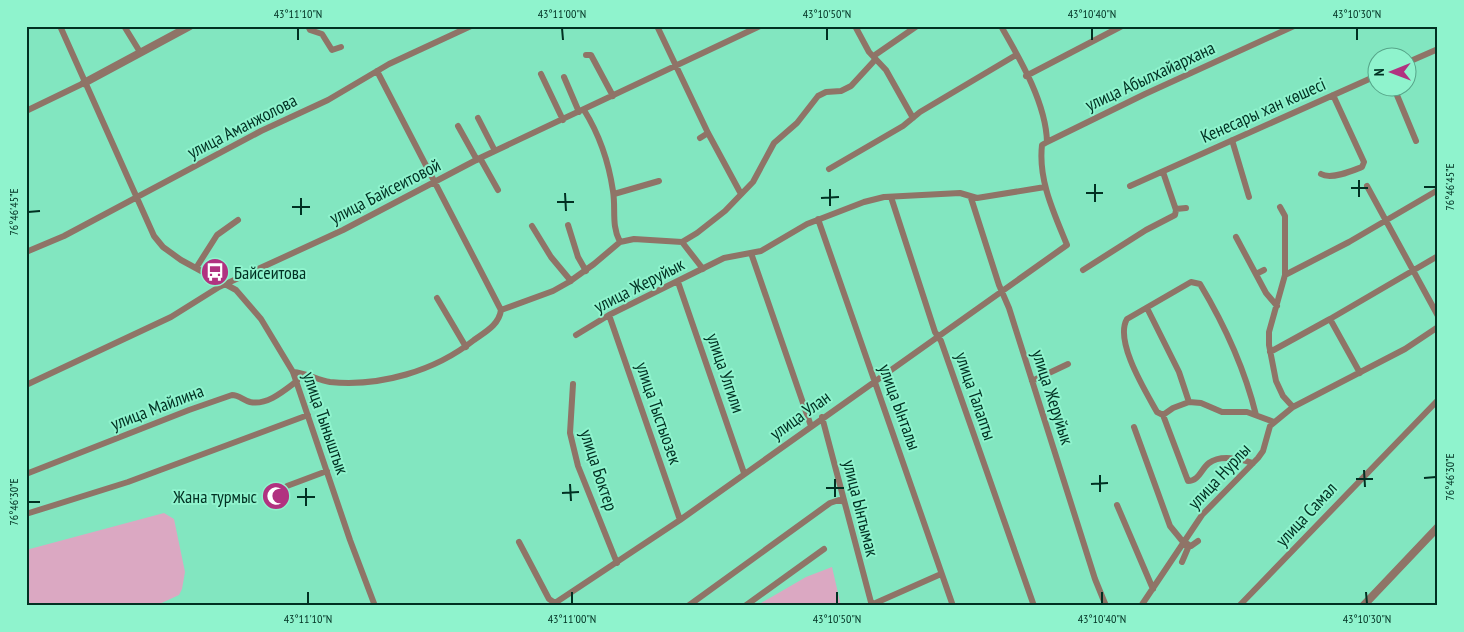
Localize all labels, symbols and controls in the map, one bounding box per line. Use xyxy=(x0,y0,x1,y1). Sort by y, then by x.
text: 43°11'10"N xyxy=(274,6,322,21)
text: 43°11'00"N xyxy=(538,6,586,21)
text: 43°10'50"N xyxy=(803,6,851,21)
text: 43°10'40"N xyxy=(1068,6,1116,21)
text: 43°10'30"N xyxy=(1333,6,1381,21)
street label: улица Абылхайархана xyxy=(1082,36,1218,116)
north arrow xyxy=(1366,48,1416,98)
text: N xyxy=(1370,68,1388,76)
street label: Кенесары хан көшесі xyxy=(1197,72,1329,148)
street label: улица Аманжолова xyxy=(183,89,301,163)
street label: улица Байсеитовой xyxy=(326,153,444,229)
text: 76°46'45"E xyxy=(1442,163,1457,211)
text: 76°46'45"E xyxy=(6,188,21,236)
street label: улица Жеруйык xyxy=(590,252,688,318)
bus stop icon: Байсеитова xyxy=(200,257,230,287)
place label: Байсеитова xyxy=(234,261,306,284)
street label: улица Улгили xyxy=(702,330,750,416)
street label: улица Жеруйык xyxy=(1027,347,1079,447)
street label: улица Талапты xyxy=(950,349,1002,443)
street label: улица Тыстыозек xyxy=(631,359,687,467)
street label: улица Ынталы xyxy=(874,361,926,453)
street label: улица Тыныштык xyxy=(298,369,354,477)
street label: улица Майлина xyxy=(107,379,207,435)
street label: улица Улан xyxy=(765,385,835,445)
street label: улица Боктер xyxy=(575,426,623,514)
street label: улица Нурлы xyxy=(1183,438,1255,514)
text: 76°46'30"E xyxy=(1442,453,1457,501)
street label: улица Ынтымак xyxy=(838,457,884,559)
street label: улица Самал xyxy=(1270,477,1342,551)
text: 76°46'30"E xyxy=(6,478,21,526)
mosque icon: Жана турмыс xyxy=(261,481,291,511)
place label: Жана турмыс xyxy=(172,485,258,508)
text: 43°11'10"N xyxy=(284,611,332,626)
text: 43°11'00"N xyxy=(548,611,596,626)
text: 43°10'50"N xyxy=(813,611,861,626)
text: 43°10'40"N xyxy=(1078,611,1126,626)
text: 43°10'30"N xyxy=(1343,611,1391,626)

